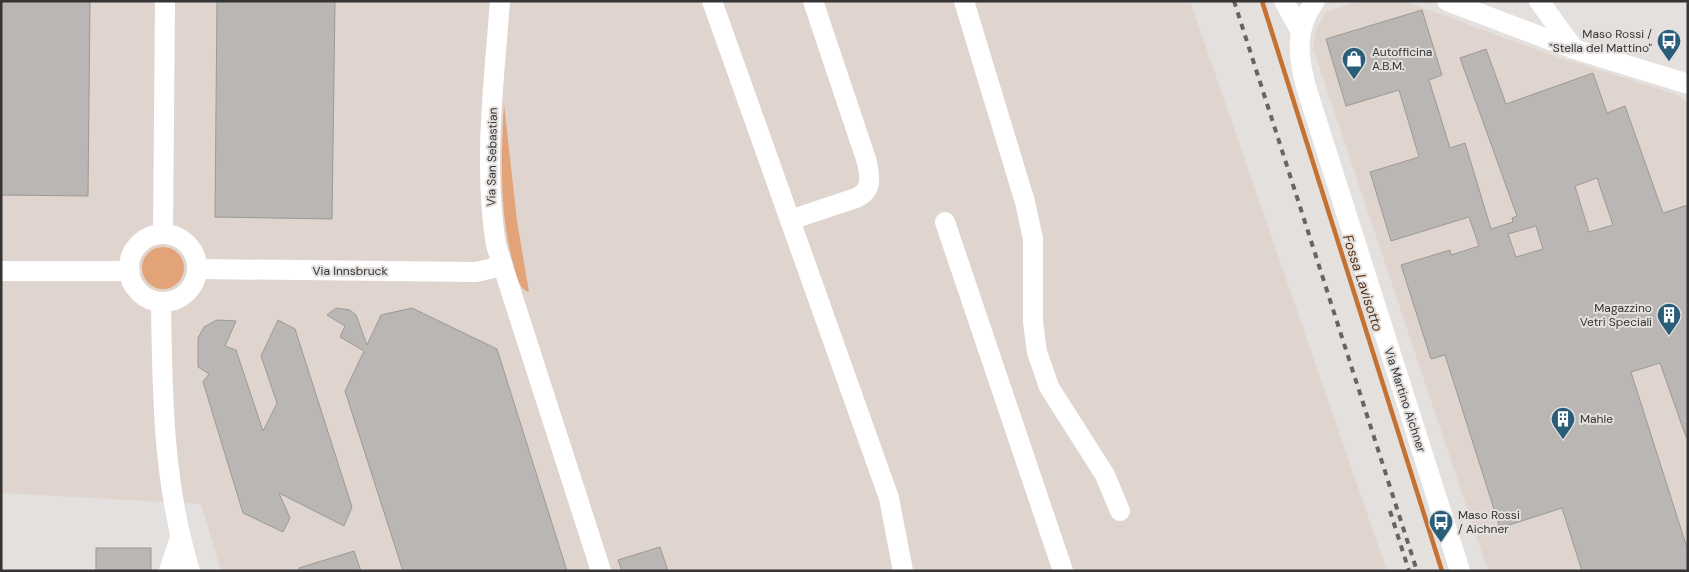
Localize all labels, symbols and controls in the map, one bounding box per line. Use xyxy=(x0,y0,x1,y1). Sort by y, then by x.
place label: Maso Rossi / "Stella del Mattino" xyxy=(1549,26,1653,56)
bus stop icon: Maso Rossi / "Stella del Mattino" xyxy=(1656,28,1682,62)
place label: Autofficina A.B.M. xyxy=(1372,44,1432,74)
shop icon: Autofficina A.B.M. xyxy=(1341,46,1367,80)
street label: Via San Sebastian xyxy=(483,107,501,207)
water label: Fossa Lavisotto xyxy=(1339,232,1387,334)
street label: Via Innsbruck xyxy=(313,263,387,279)
place label: Magazzino Vetri Speciali xyxy=(1580,300,1652,330)
building icon: Magazzino Vetri Speciali xyxy=(1656,302,1682,336)
street label: Via Martino Aichner xyxy=(1381,346,1430,455)
building icon: Mahle xyxy=(1550,406,1576,440)
place label: Mahle xyxy=(1580,411,1613,427)
place label: Maso Rossi / Aichner xyxy=(1458,507,1520,537)
bus stop icon: Maso Rossi / Aichner xyxy=(1428,509,1454,543)

